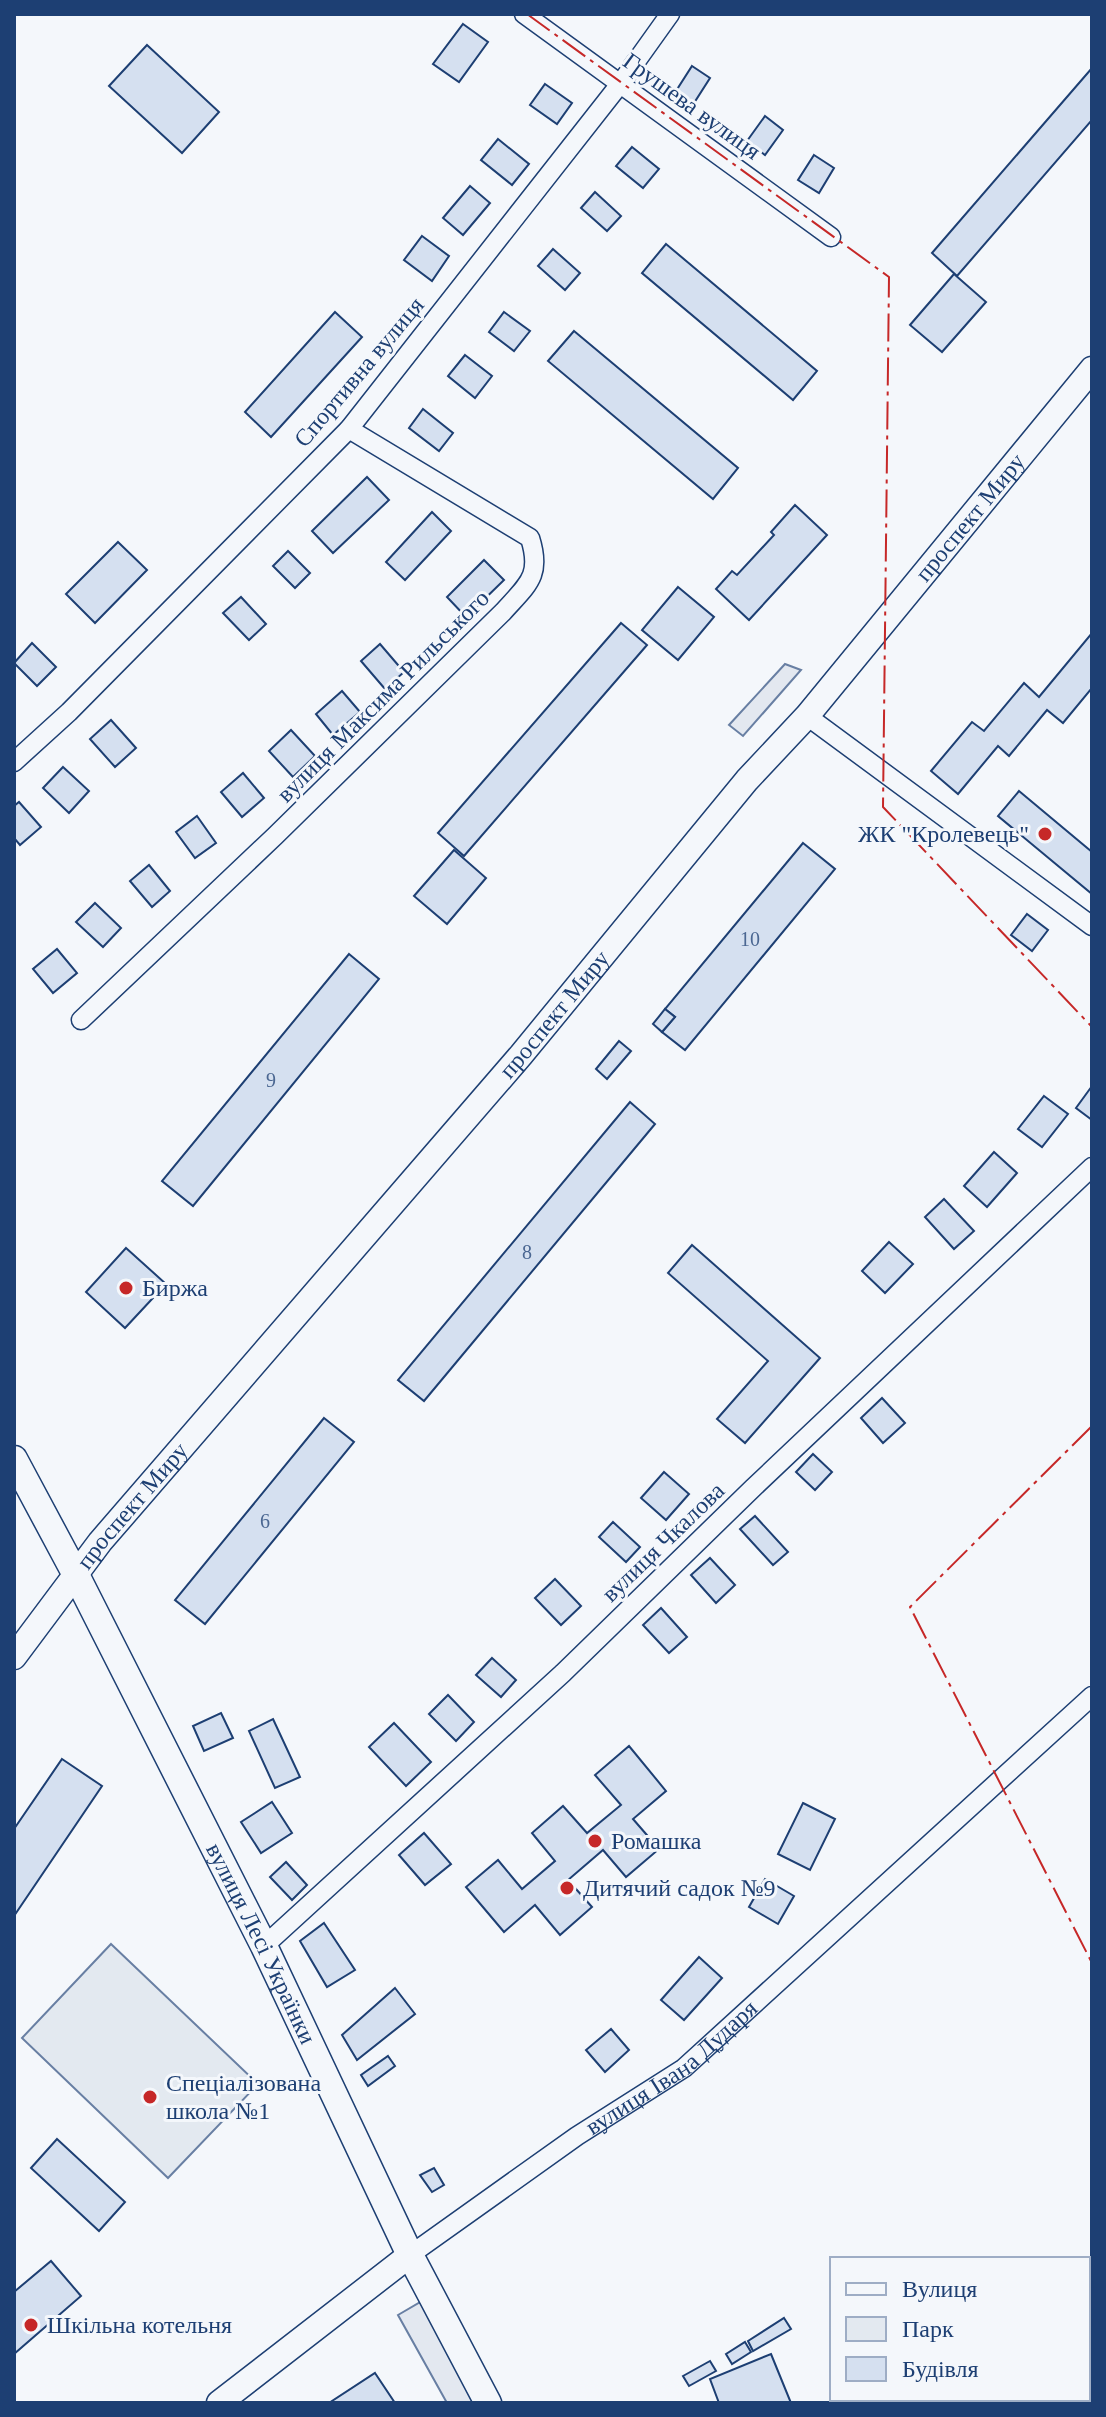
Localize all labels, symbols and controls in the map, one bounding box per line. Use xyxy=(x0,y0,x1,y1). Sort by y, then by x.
street label: Грушева вулиця xyxy=(618,48,766,164)
street label: Спортивна вулиця xyxy=(289,292,429,452)
street label: проспект Миру xyxy=(910,448,1030,586)
street label: вулиця Максима Рильського xyxy=(272,585,494,807)
place label: ЖК "Кролевець" xyxy=(858,821,1029,847)
marker: ЖК "Кролевець" xyxy=(1036,825,1054,843)
house number: 10 xyxy=(740,928,760,950)
street label: проспект Миру xyxy=(494,945,614,1083)
house number: 9 xyxy=(266,1069,276,1091)
house number: 8 xyxy=(522,1241,532,1263)
place label: Биржа xyxy=(142,1275,208,1301)
marker: Биржа xyxy=(117,1279,135,1297)
street label: проспект Миру xyxy=(71,1437,193,1574)
street label: вулиця Чкалова xyxy=(597,1477,730,1607)
house number: 6 xyxy=(260,1510,270,1532)
place label: Ромашка xyxy=(611,1828,702,1854)
marker: Ромашка xyxy=(586,1832,604,1850)
street label: вулиця Лесі Українки xyxy=(201,1839,321,2048)
place label: Дитячий садок №9 xyxy=(583,1875,776,1901)
marker: Дитячий садок №9 xyxy=(558,1879,576,1897)
street label: вулиця Івана Дударя xyxy=(581,1995,762,2140)
place label: Спеціалізована школа №1 xyxy=(166,2070,321,2124)
marker: Спеціалізована школа №1 xyxy=(141,2088,159,2106)
legend xyxy=(830,2257,1090,2401)
text: Вулиця xyxy=(902,2276,977,2302)
place label: Шкільна котельня xyxy=(47,2312,232,2338)
marker: Шкільна котельня xyxy=(22,2316,40,2334)
text: Парк xyxy=(902,2316,954,2342)
text: Будівля xyxy=(902,2356,979,2382)

